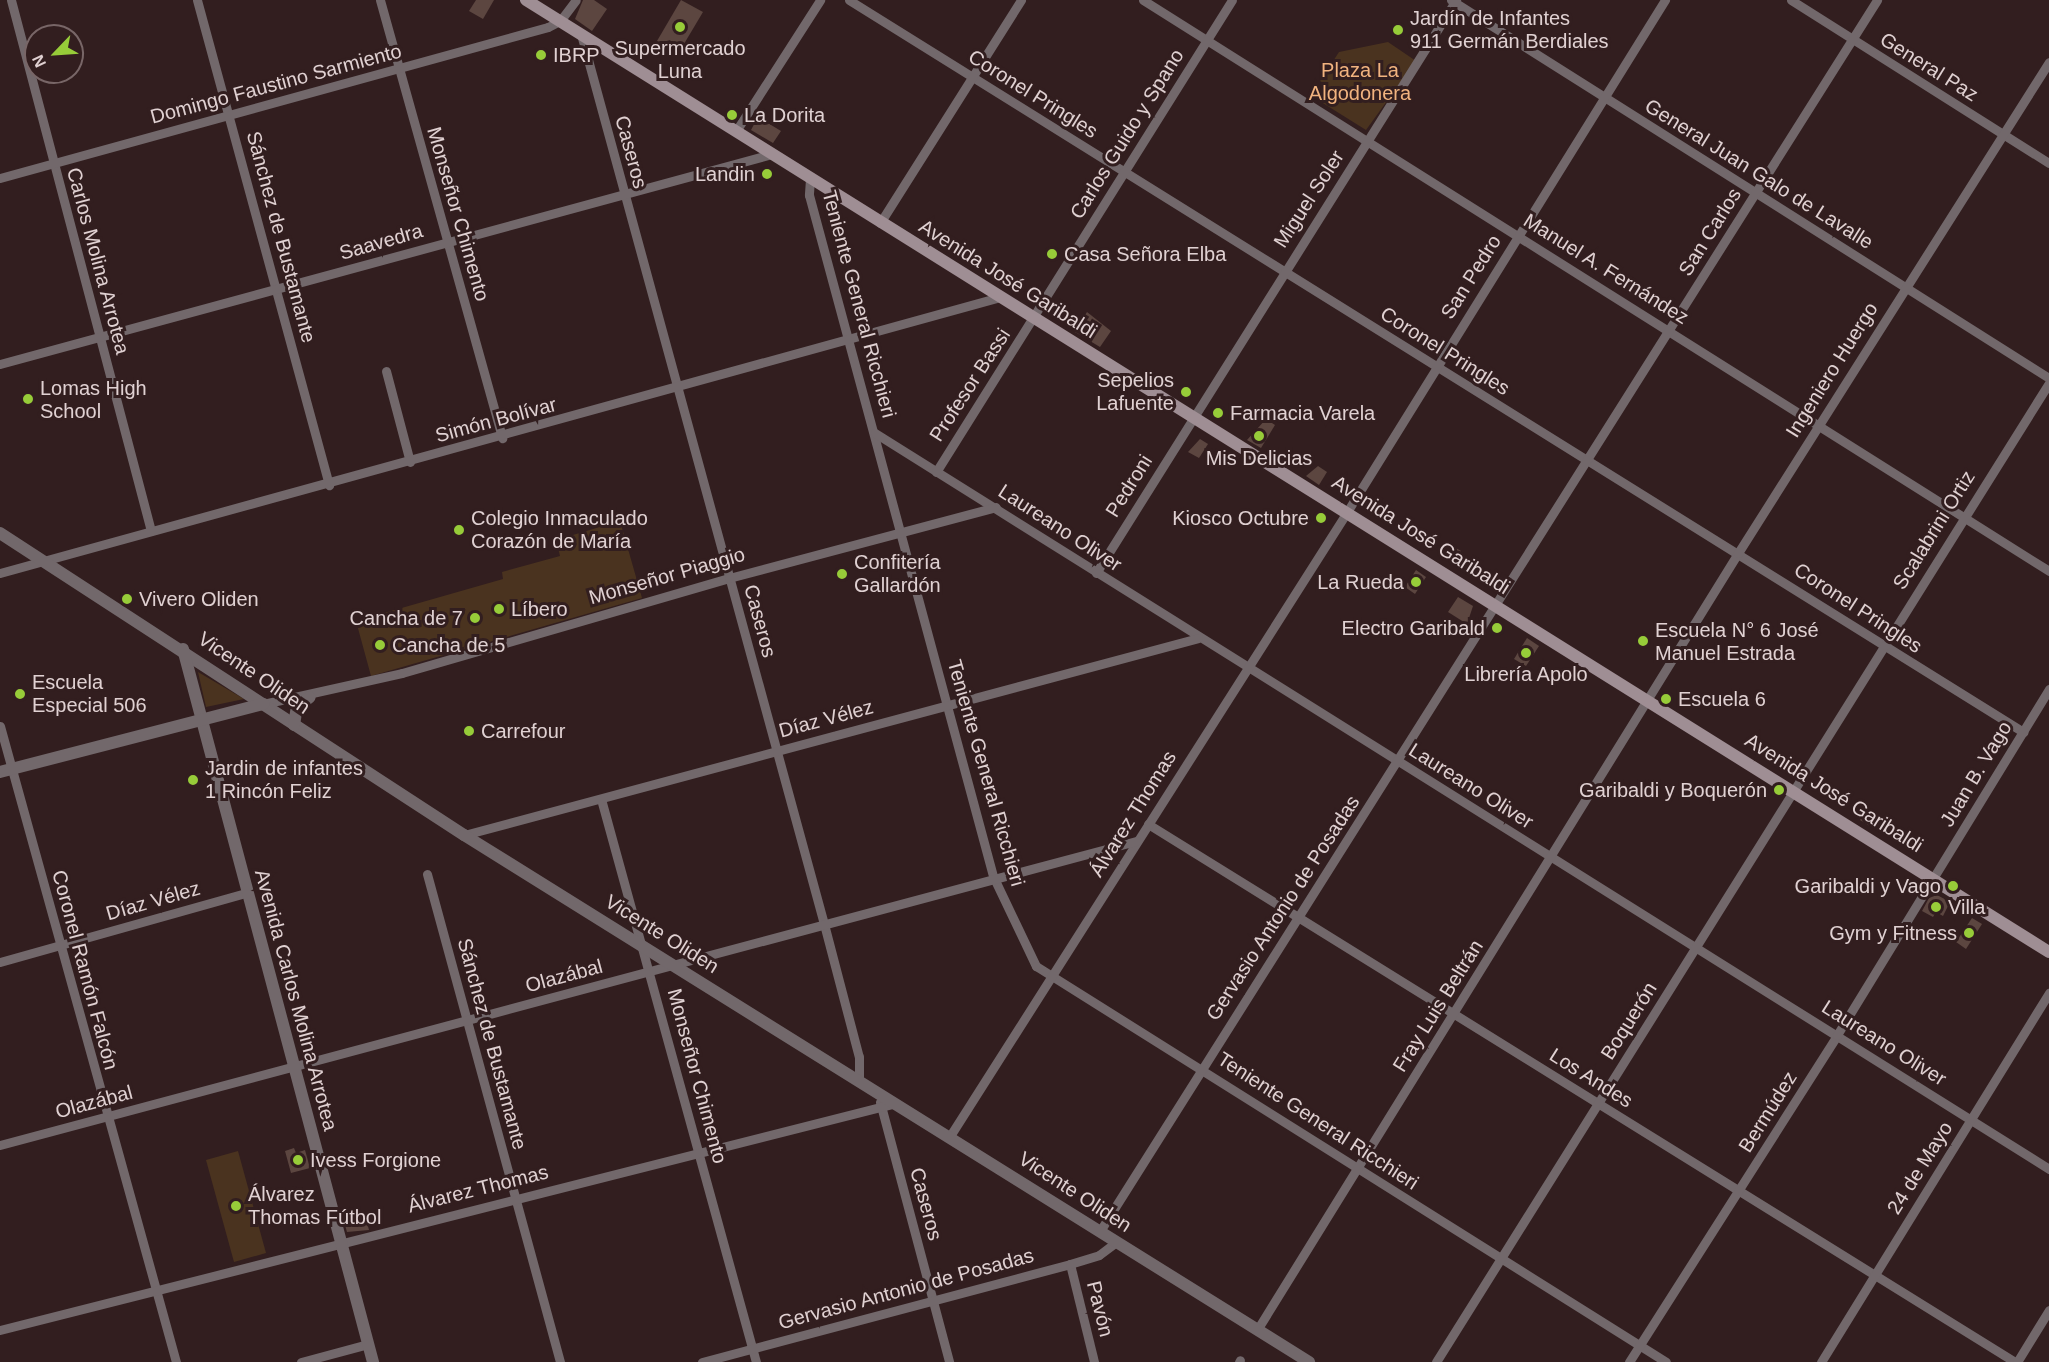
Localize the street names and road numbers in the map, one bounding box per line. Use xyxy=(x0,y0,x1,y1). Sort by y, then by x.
street label: General Paz xyxy=(1876,27,1982,107)
street label: Domingo Faustino Sarmiento xyxy=(148,39,404,129)
street label: Coronel Pringles xyxy=(964,45,1102,143)
street label: Carlos Guido y Spano xyxy=(1065,45,1189,223)
street label: General Juan Galo de Lavalle xyxy=(1640,94,1878,254)
street label: Caseros xyxy=(610,113,652,191)
street label: Monseñor Chimento xyxy=(422,124,494,304)
street label: Sánchez de Bustamante xyxy=(241,129,321,345)
street label: Miguel Soler xyxy=(1269,146,1349,252)
street label: Carlos Molina Arrotea xyxy=(61,164,135,358)
street label: San Carlos xyxy=(1674,184,1746,280)
street label: Teniente General Ricchieri xyxy=(817,188,901,420)
street label: Manuel A. Fernández xyxy=(1519,208,1693,330)
street label: Avenida José Garibaldi xyxy=(915,214,1101,344)
street label: Saavedra xyxy=(337,219,425,265)
street label: San Pedro xyxy=(1436,231,1506,323)
street label: Ingeniero Huergo xyxy=(1781,298,1883,442)
street label: Coronel Pringles xyxy=(1376,302,1514,400)
street label: Profesor Bassi xyxy=(925,324,1015,446)
street label: Simón Bolívar xyxy=(433,392,559,448)
street label: Pedroni xyxy=(1101,450,1157,522)
street label: Scalabrini Ortiz xyxy=(1888,466,1980,594)
street label: Avenida José Garibaldi xyxy=(1328,470,1514,600)
street label: Laureano Oliver xyxy=(994,479,1126,577)
street label: Monseñor Piaggio xyxy=(586,542,748,610)
street label: Coronel Pringles xyxy=(1789,558,1927,658)
street label: Caseros xyxy=(739,582,781,660)
street label: Vicente Oliden xyxy=(194,627,314,719)
street label: Teniente General Ricchieri xyxy=(942,657,1030,889)
street label: Díaz Vélez xyxy=(776,695,876,743)
street label: Juan B. Vago xyxy=(1935,717,2017,831)
street label: Avenida José Garibaldi xyxy=(1741,728,1927,858)
street label: Laureano Oliver xyxy=(1404,738,1538,834)
street label: Álvarez Thomas xyxy=(1085,746,1181,882)
street label: Gervasio Antonio de Posadas xyxy=(1201,791,1365,1025)
street label: Avenida Carlos Molina Arrotea xyxy=(249,866,343,1134)
street label: Coronel Ramón Falcón xyxy=(47,868,123,1072)
street label: Díaz Vélez xyxy=(103,876,203,926)
street label: Vicente Oliden xyxy=(601,889,723,979)
street label: Sánchez de Bustamante xyxy=(452,936,532,1152)
street label: Fray Luis Beltrán xyxy=(1388,936,1488,1076)
street label: Olazábal xyxy=(523,954,605,998)
street label: Boquerón xyxy=(1596,978,1662,1064)
street label: Monseñor Chimento xyxy=(662,986,732,1166)
street label: Laureano Oliver xyxy=(1817,995,1951,1091)
street label: Los Andes xyxy=(1545,1043,1637,1113)
street label: Teniente General Ricchieri xyxy=(1213,1047,1423,1195)
street label: Bermúdez xyxy=(1734,1067,1802,1157)
street label: Olazábal xyxy=(53,1080,135,1124)
street label: 24 de Mayo xyxy=(1882,1117,1958,1219)
street label: Vicente Oliden xyxy=(1014,1147,1136,1237)
street label: Álvarez Thomas xyxy=(405,1160,551,1218)
street label: Caseros xyxy=(905,1165,947,1243)
street label: Gervasio Antonio de Posadas xyxy=(775,1243,1037,1335)
street label: Pavón xyxy=(1081,1279,1119,1339)

